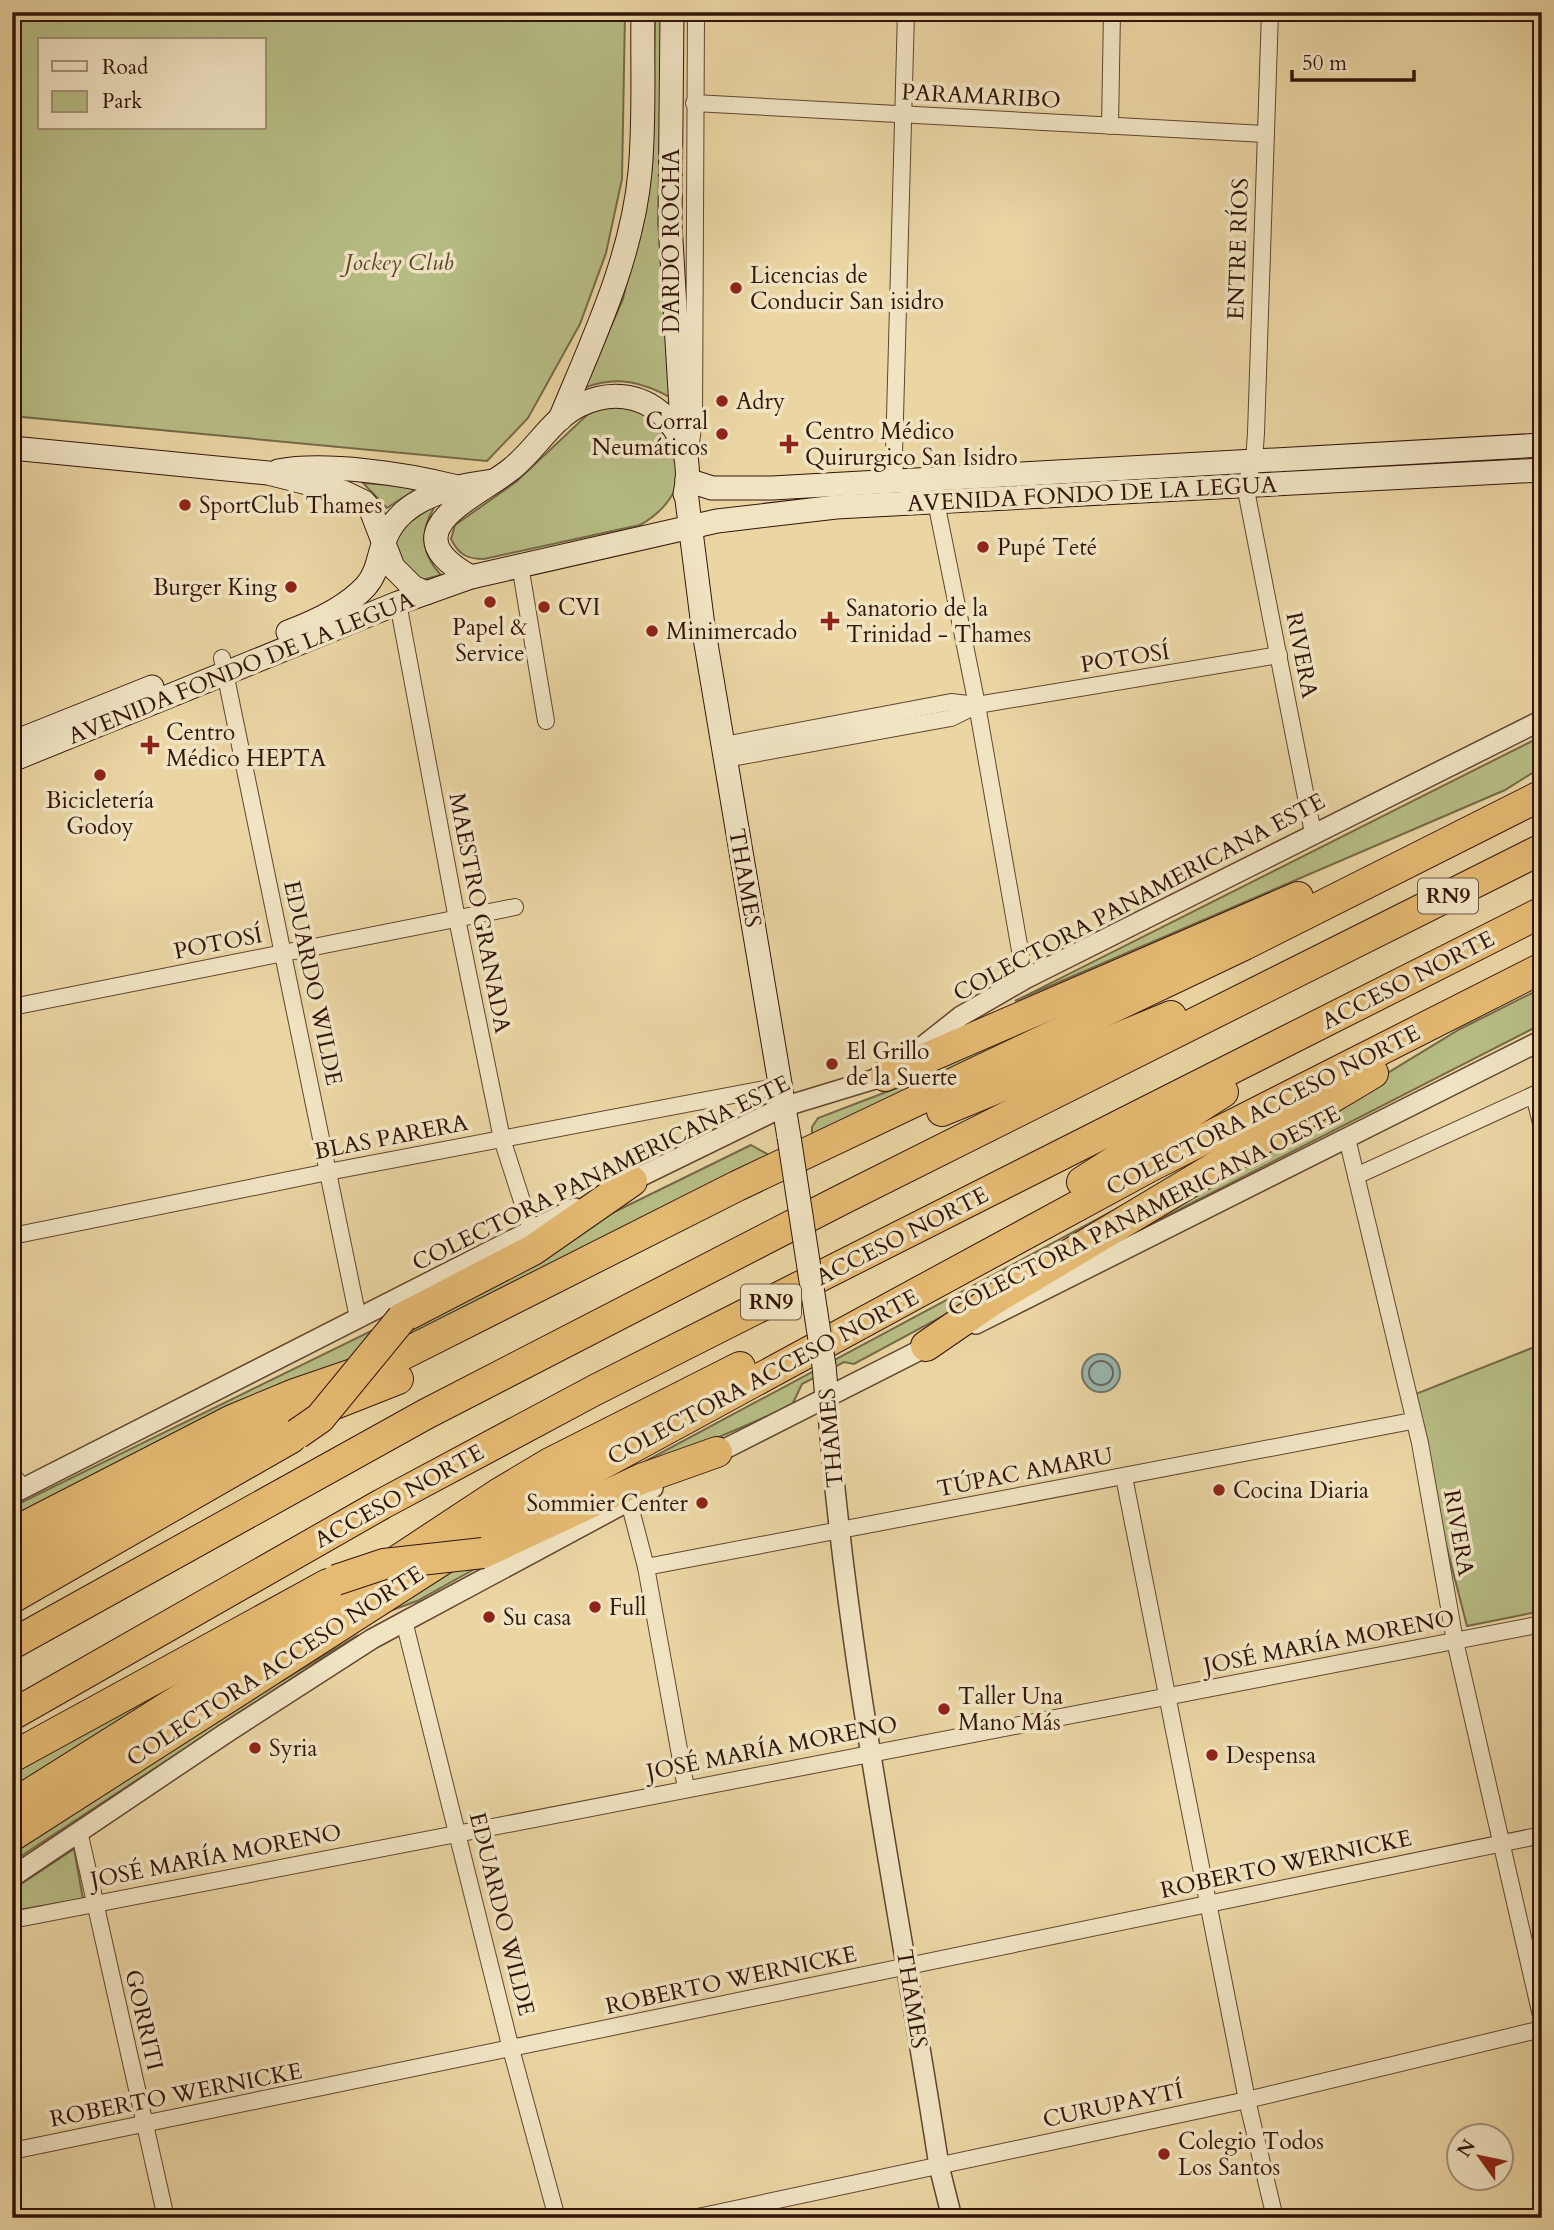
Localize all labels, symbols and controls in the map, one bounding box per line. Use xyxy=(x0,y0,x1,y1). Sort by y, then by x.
legend xyxy=(38,38,266,130)
scale bar xyxy=(1292,38,1414,82)
text: 50 m xyxy=(1302,49,1347,78)
text: Road xyxy=(102,53,148,82)
street label: PARAMARIBO xyxy=(901,76,1061,116)
text: Park xyxy=(102,87,143,116)
street label: DARDO ROCHA xyxy=(656,148,687,333)
street label: ENTRE RÍOS xyxy=(1220,177,1256,321)
park label: Jockey Club xyxy=(339,247,454,278)
place label: Licencias de Conducir San isidro xyxy=(750,260,944,317)
marker: Licencias de Conducir San isidro xyxy=(728,280,744,296)
place label: Adry xyxy=(736,386,785,417)
marker: Adry xyxy=(714,393,730,409)
place label: Corral Neumáticos xyxy=(592,406,708,463)
place label: Centro Médico Quirurgico San Isidro xyxy=(805,416,1018,473)
marker: Corral Neumáticos xyxy=(714,426,730,442)
marker: Centro Médico Quirurgico San Isidro xyxy=(779,434,799,454)
street label: AVENIDA FONDO DE LA LEGUA xyxy=(906,469,1278,519)
place label: SportClub Thames xyxy=(199,490,382,521)
marker: SportClub Thames xyxy=(177,497,193,513)
place label: Pupé Teté xyxy=(997,532,1097,563)
marker: Pupé Teté xyxy=(975,539,991,555)
place label: Burger King xyxy=(153,572,277,603)
marker: Burger King xyxy=(283,579,299,595)
street label: AVENIDA FONDO DE LA LEGUA xyxy=(63,584,419,752)
place label: CVI xyxy=(558,592,600,623)
place label: Sanatorio de la Trinidad - Thames xyxy=(846,593,1031,650)
marker: Papel & Service xyxy=(482,594,498,610)
marker: CVI xyxy=(536,599,552,615)
street label: RIVERA xyxy=(1278,609,1326,701)
marker: Sanatorio de la Trinidad - Thames xyxy=(820,611,840,631)
place label: Papel & Service xyxy=(452,612,528,669)
place label: Minimercado xyxy=(666,616,797,647)
marker: Minimercado xyxy=(644,623,660,639)
street label: POTOSÍ xyxy=(1078,636,1172,680)
place label: Centro Médico HEPTA xyxy=(166,717,327,774)
marker: Centro Médico HEPTA xyxy=(140,735,160,755)
marker: Bicicletería Godoy xyxy=(92,767,108,783)
place label: Bicicletería Godoy xyxy=(46,785,154,842)
street label: COLECTORA PANAMERICANA ESTE xyxy=(948,785,1330,1009)
street label: MAESTRO GRANADA xyxy=(441,790,519,1036)
street label: THAMES xyxy=(721,826,769,930)
street label: EDUARDO WILDE xyxy=(276,878,350,1088)
road number: RN9 xyxy=(1418,878,1478,914)
street label: POTOSÍ xyxy=(171,919,265,967)
street label: ACCESO NORTE xyxy=(1316,923,1500,1037)
street label: COLECTORA ACCESO NORTE xyxy=(1101,1017,1425,1203)
place label: El Grillo de la Suerte xyxy=(846,1036,958,1093)
marker: El Grillo de la Suerte xyxy=(824,1056,840,1072)
street label: COLECTORA PANAMERICANA ESTE xyxy=(407,1068,795,1278)
street label: COLECTORA PANAMERICANA OESTE xyxy=(942,1098,1346,1324)
street label: BLAS PARERA xyxy=(311,1107,471,1167)
street label: ACCESO NORTE xyxy=(810,1179,994,1293)
street label: COLECTORA ACCESO NORTE xyxy=(602,1282,924,1472)
road number: RN9 xyxy=(741,1284,801,1320)
street label: THAMES xyxy=(811,1387,851,1489)
street label: ACCESO NORTE xyxy=(308,1436,490,1556)
street label: TÚPAC AMARU xyxy=(934,1439,1116,1504)
place label: Cocina Diaria xyxy=(1233,1475,1369,1506)
marker: Cocina Diaria xyxy=(1211,1482,1227,1498)
street label: RIVERA xyxy=(1436,1487,1482,1579)
place label: Sommier Center xyxy=(526,1488,689,1519)
marker: Sommier Center xyxy=(694,1495,710,1511)
street label: COLECTORA ACCESO NORTE xyxy=(121,1558,429,1774)
place label: Full xyxy=(609,1592,647,1623)
marker: Full xyxy=(587,1599,603,1615)
place label: Su casa xyxy=(503,1602,571,1633)
street label: JOSÉ MARÍA MORENO xyxy=(1198,1602,1457,1682)
marker: Su casa xyxy=(481,1609,497,1625)
place label: Taller Una Mano Más xyxy=(958,1681,1063,1738)
marker: Taller Una Mano Más xyxy=(936,1701,952,1717)
street label: JOSÉ MARÍA MORENO xyxy=(641,1708,900,1788)
place label: Syria xyxy=(269,1733,318,1764)
marker: Syria xyxy=(247,1740,263,1756)
place label: Despensa xyxy=(1226,1740,1316,1771)
marker: Despensa xyxy=(1204,1747,1220,1763)
street label: EDUARDO WILDE xyxy=(462,1809,542,2019)
street label: JOSÉ MARÍA MORENO xyxy=(85,1816,344,1896)
street label: ROBERTO WERNICKE xyxy=(1157,1822,1415,1906)
street label: ROBERTO WERNICKE xyxy=(602,1938,860,2022)
street label: THAMES xyxy=(889,1947,935,2051)
street label: GORRITI xyxy=(117,1967,171,2073)
street label: ROBERTO WERNICKE xyxy=(47,2055,305,2135)
street label: CURUPAYTÍ xyxy=(1040,2075,1186,2135)
north arrow xyxy=(1446,2122,1516,2192)
place label: Colegio Todos Los Santos xyxy=(1178,2126,1324,2183)
text: N xyxy=(1451,2134,1482,2162)
marker: Colegio Todos Los Santos xyxy=(1156,2146,1172,2162)

